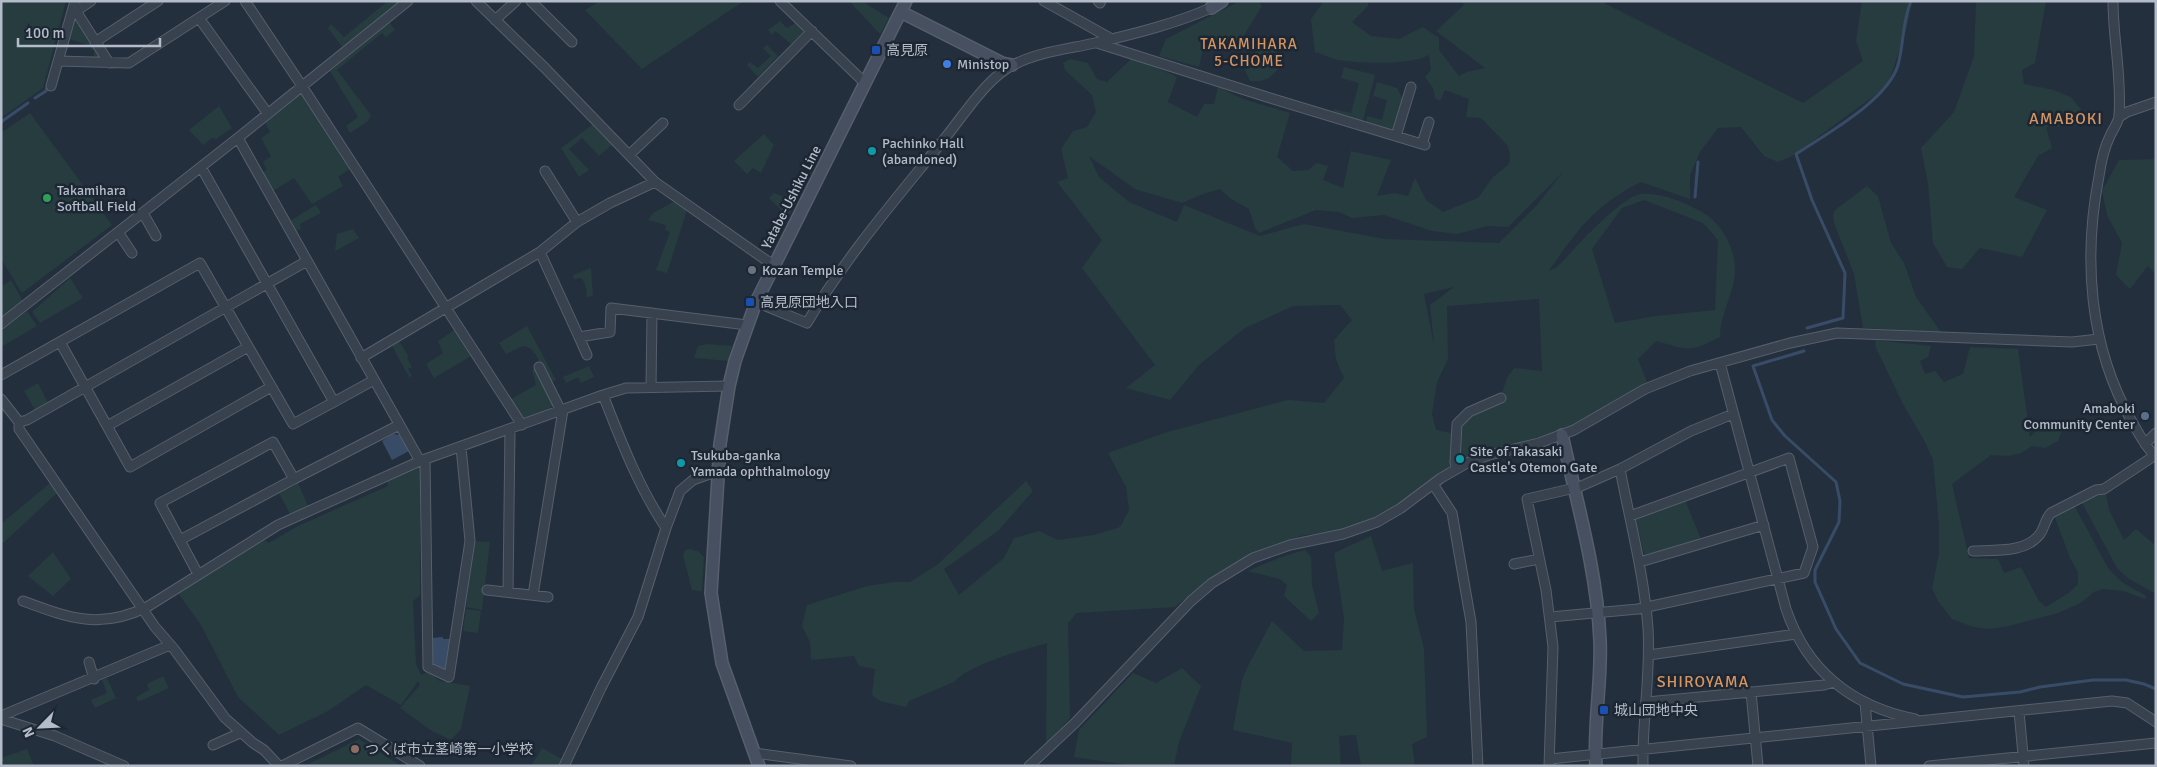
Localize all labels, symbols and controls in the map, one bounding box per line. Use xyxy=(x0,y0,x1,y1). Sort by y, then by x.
scale bar xyxy=(18,15,160,47)
text: 100 m xyxy=(25,24,65,42)
district label: TAKAMIHARA 5-CHOME xyxy=(1200,35,1298,70)
place label: 高見原 xyxy=(886,42,928,59)
marker: 高見原 xyxy=(870,44,882,56)
place label: Ministop xyxy=(957,56,1009,73)
marker: Ministop xyxy=(941,58,953,70)
district label: AMABOKI xyxy=(2029,109,2103,129)
place label: Pachinko Hall (abandoned) xyxy=(882,135,964,168)
street label: Yatabe-Ushiku Line xyxy=(758,142,825,252)
marker: Pachinko Hall (abandoned) xyxy=(866,145,878,157)
place label: Takamihara Softball Field xyxy=(57,182,136,215)
marker: Takamihara Softball Field xyxy=(41,192,53,204)
place label: Kozan Temple xyxy=(762,262,844,279)
marker: Kozan Temple xyxy=(746,264,758,276)
place label: 高見原団地入口 xyxy=(760,294,858,311)
marker: 高見原団地入口 xyxy=(744,296,756,308)
place label: Amaboki Community Center xyxy=(2024,400,2136,433)
marker: Amaboki Community Center xyxy=(2139,410,2151,422)
place label: Site of Takasaki Castle's Otemon Gate xyxy=(1470,443,1597,476)
place label: Tsukuba-ganka Yamada ophthalmology xyxy=(691,447,830,480)
marker: Site of Takasaki Castle's Otemon Gate xyxy=(1454,453,1466,465)
marker: Tsukuba-ganka Yamada ophthalmology xyxy=(675,457,687,469)
district label: SHIROYAMA xyxy=(1657,672,1749,692)
north arrow xyxy=(15,702,65,752)
place label: 城山団地中央 xyxy=(1614,702,1698,719)
marker: 城山団地中央 xyxy=(1598,704,1610,716)
text: N xyxy=(19,724,38,740)
place label: つくば市立茎崎第一小学校 xyxy=(365,741,533,758)
marker: つくば市立茎崎第一小学校 xyxy=(349,743,361,755)

